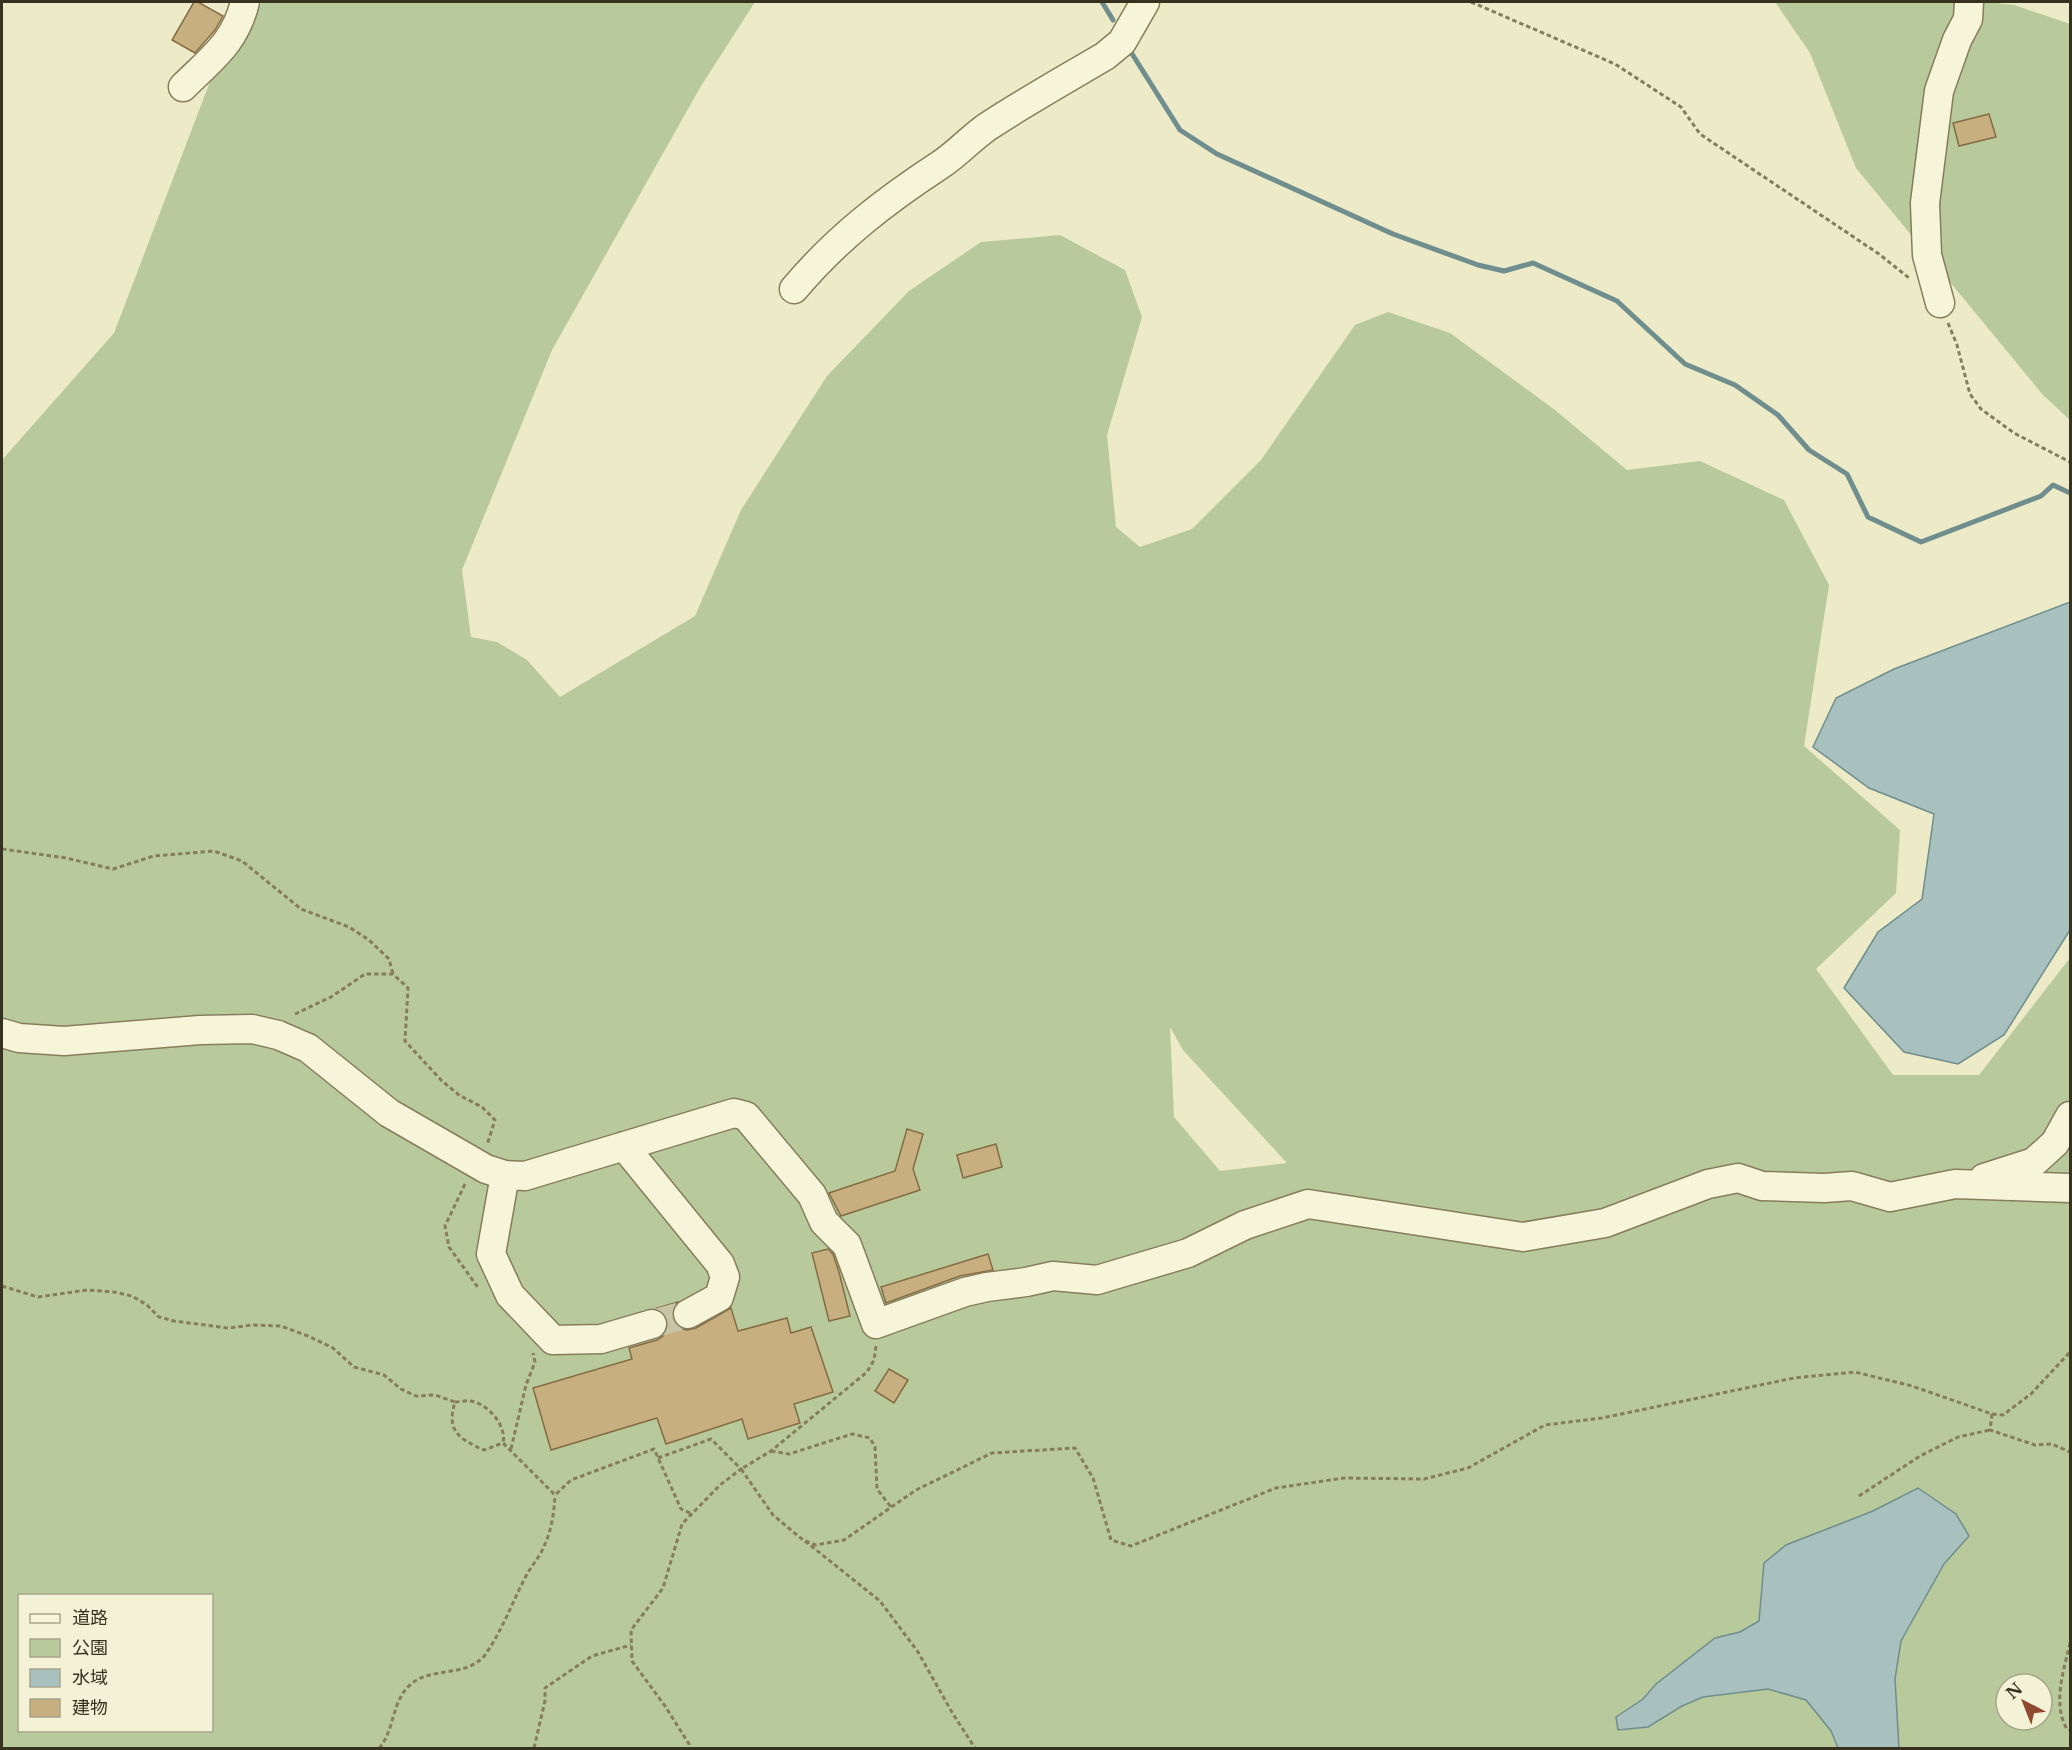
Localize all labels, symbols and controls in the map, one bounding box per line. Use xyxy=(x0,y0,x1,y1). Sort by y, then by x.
legend xyxy=(18,1594,213,1732)
text: 道路 xyxy=(72,1607,108,1629)
text: 公園 xyxy=(72,1637,108,1659)
text: 水域 xyxy=(72,1667,108,1689)
north arrow xyxy=(1994,1672,2054,1732)
text: N xyxy=(2002,1678,2026,1703)
text: 建物 xyxy=(72,1697,108,1719)

